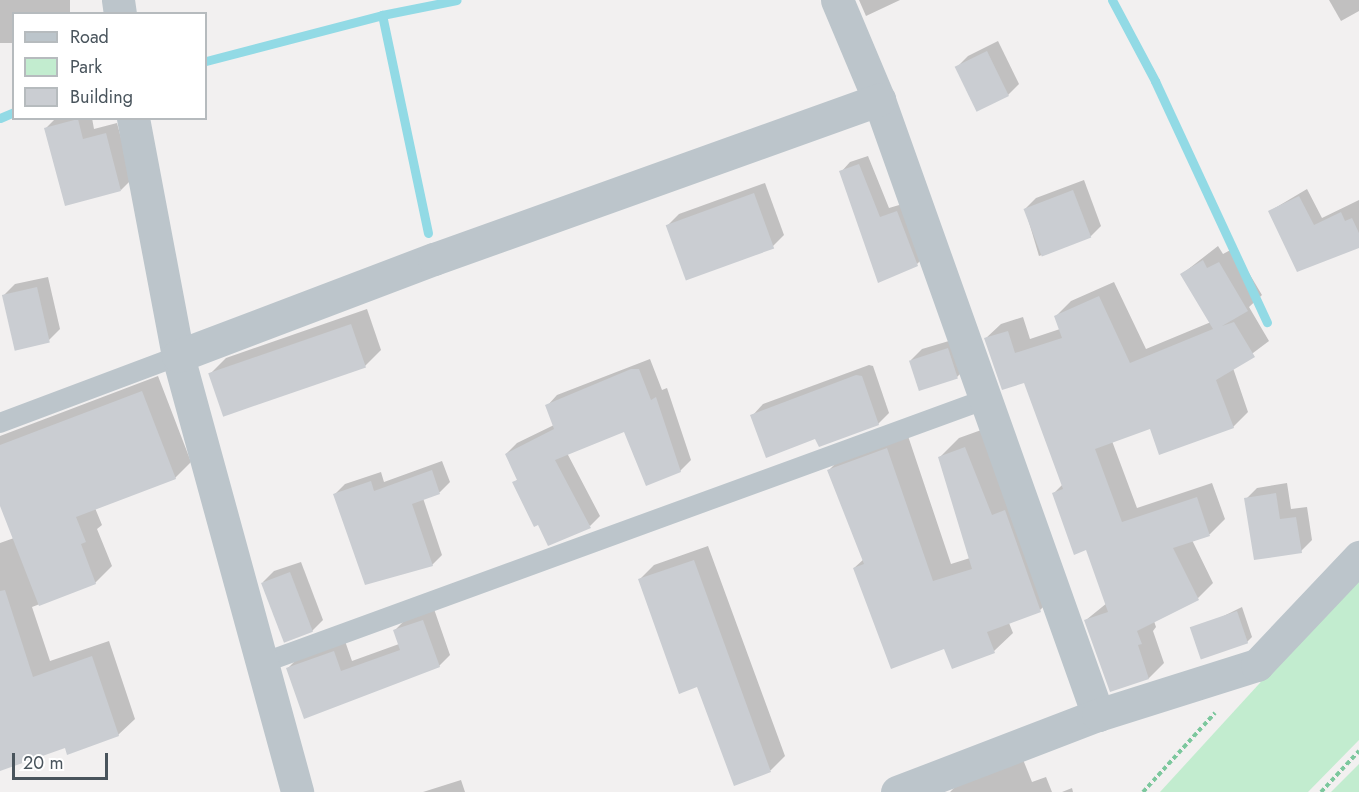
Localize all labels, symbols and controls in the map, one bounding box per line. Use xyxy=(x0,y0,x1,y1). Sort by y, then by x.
legend xyxy=(12,12,207,120)
text: Road xyxy=(70,24,109,50)
text: Park xyxy=(70,54,102,80)
text: Building xyxy=(70,84,133,110)
scale bar xyxy=(15,741,111,779)
text: 20 m xyxy=(23,750,63,776)

